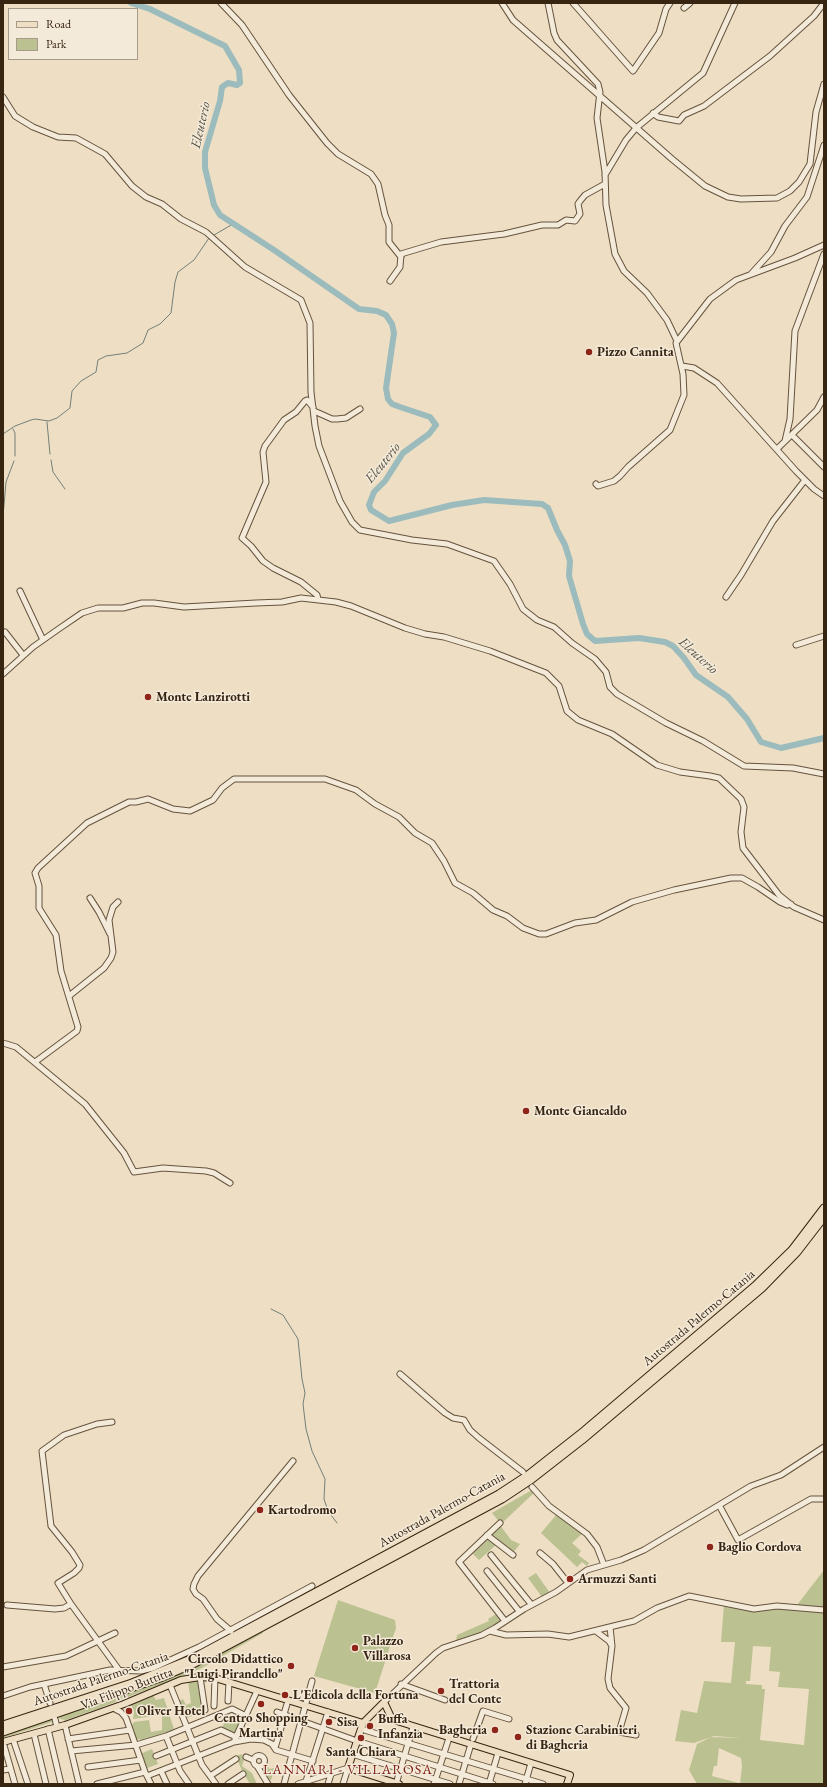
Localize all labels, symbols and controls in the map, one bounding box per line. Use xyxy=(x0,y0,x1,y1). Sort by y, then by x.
legend xyxy=(8,8,138,60)
text: Road xyxy=(46,16,71,32)
text: Park xyxy=(46,36,66,52)
water label: Eleuterio xyxy=(187,100,215,150)
place label: Pizzo Cannita xyxy=(597,344,674,360)
marker: Pizzo Cannita xyxy=(584,347,594,357)
water label: Eleuterio xyxy=(362,439,404,487)
water label: Eleuterio xyxy=(675,634,721,678)
place label: Monte Lanzirotti xyxy=(156,689,250,705)
marker: Monte Lanzirotti xyxy=(143,692,153,702)
place label: Monte Giancaldo xyxy=(534,1103,627,1119)
marker: Monte Giancaldo xyxy=(521,1106,531,1116)
street label: Autostrada Palermo-Catania xyxy=(640,1266,758,1370)
street label: Autostrada Palermo-Catania xyxy=(376,1469,508,1551)
place label: Kartodromo xyxy=(268,1502,336,1518)
marker: Kartodromo xyxy=(255,1505,265,1515)
place label: Baglio Cordova xyxy=(718,1539,801,1555)
marker: Baglio Cordova xyxy=(705,1542,715,1552)
place label: Armuzzi Santi xyxy=(578,1571,657,1587)
marker: Armuzzi Santi xyxy=(565,1574,575,1584)
place label: Palazzo Villarosa xyxy=(363,1633,411,1664)
marker: Palazzo Villarosa xyxy=(350,1643,360,1653)
street label: Autostrada Palermo-Catania xyxy=(31,1649,171,1709)
place label: Circolo Didattico "Luigi Pirandello" xyxy=(184,1651,283,1682)
marker: Circolo Didattico "Luigi Pirandello" xyxy=(286,1661,296,1671)
street label: Via Filippo Buttitta xyxy=(79,1664,175,1714)
place label: Trattoria del Conte xyxy=(449,1676,501,1707)
marker: Trattoria del Conte xyxy=(436,1686,446,1696)
place label: L'Edicola della Fortuna xyxy=(293,1687,419,1703)
marker: L'Edicola della Fortuna xyxy=(280,1690,290,1700)
marker: Centro Shopping Martina xyxy=(256,1699,266,1709)
place label: Oliver Hotel xyxy=(137,1703,205,1719)
marker: Oliver Hotel xyxy=(124,1706,134,1716)
place label: Centro Shopping Martina xyxy=(214,1710,308,1741)
place label: Buffa Infanzia xyxy=(378,1711,423,1742)
place label: Sisa xyxy=(337,1714,358,1730)
marker: Sisa xyxy=(324,1717,334,1727)
marker: Buffa Infanzia xyxy=(365,1721,375,1731)
place label: Bagheria xyxy=(439,1722,487,1738)
place label: Stazione Carabinieri di Bagheria xyxy=(526,1722,637,1753)
marker: Bagheria xyxy=(490,1725,500,1735)
marker: Stazione Carabinieri di Bagheria xyxy=(513,1732,523,1742)
marker: Santa Chiara xyxy=(356,1733,366,1743)
place label: Santa Chiara xyxy=(326,1744,396,1760)
district label: LANNARI - VILLAROSA xyxy=(263,1762,433,1778)

